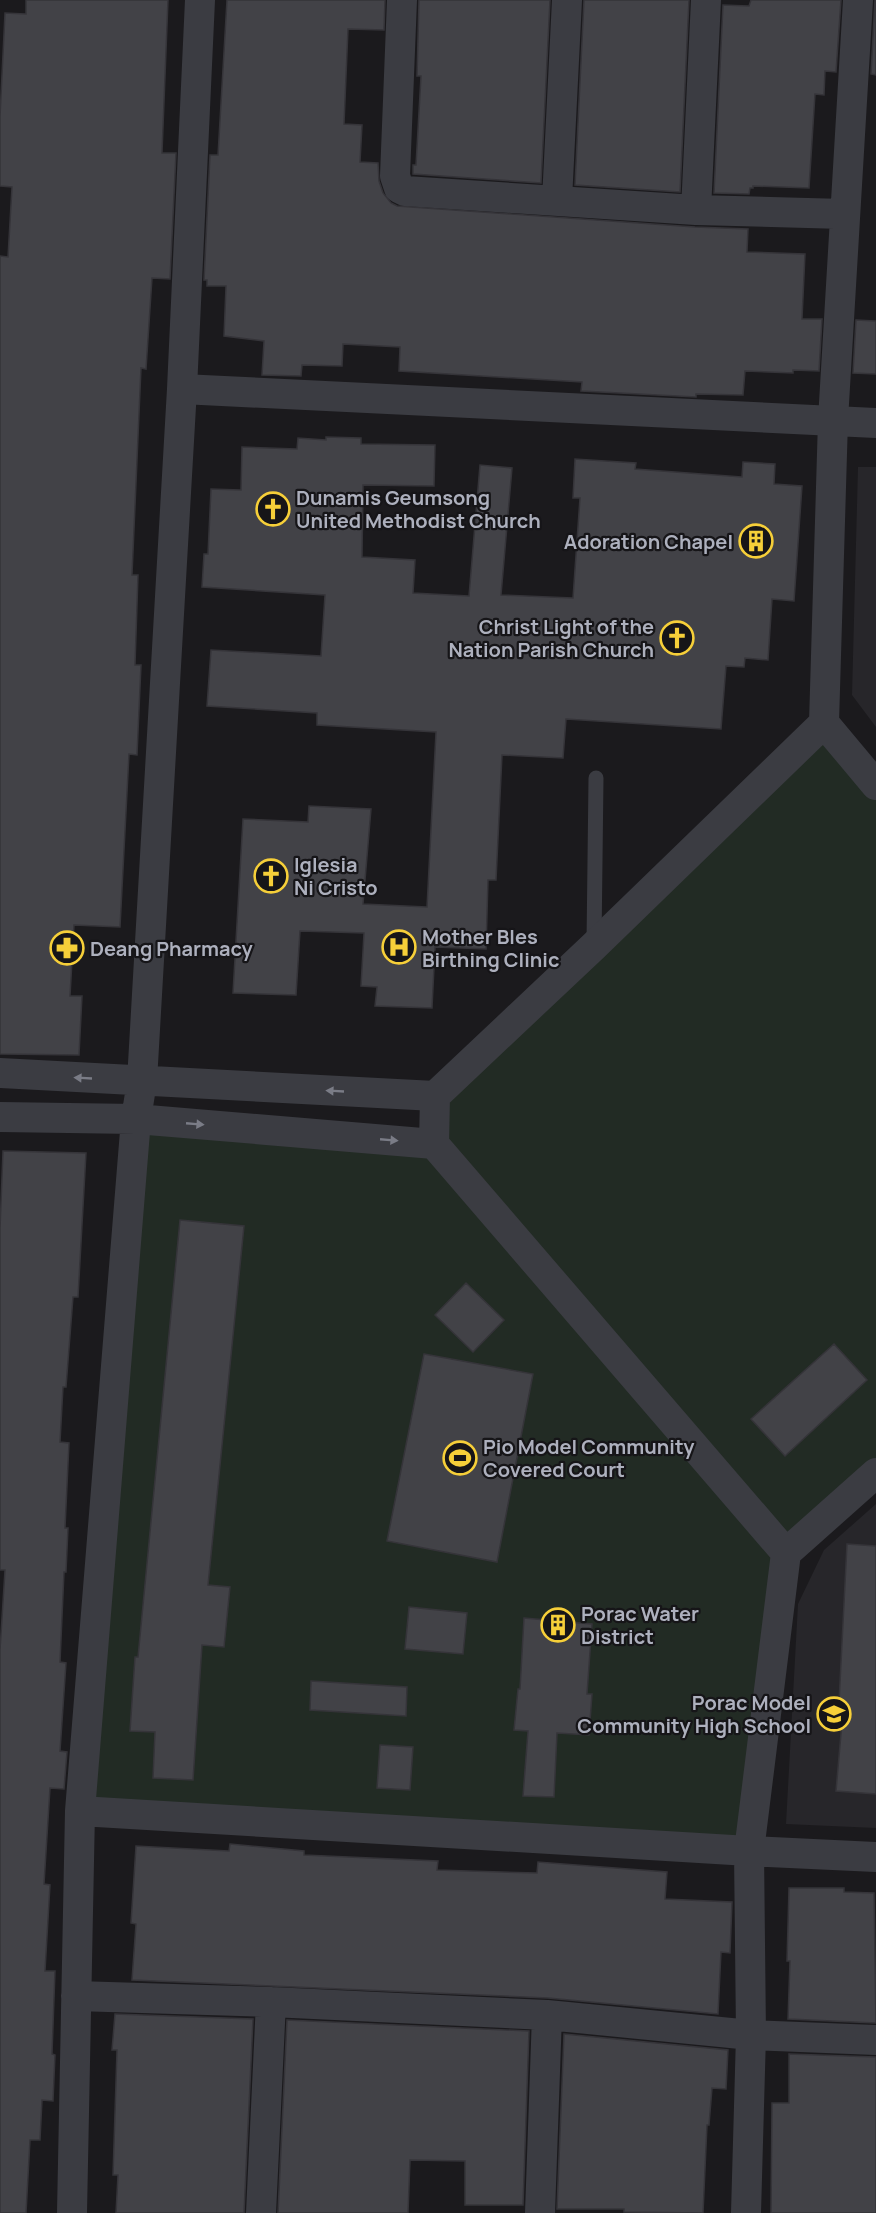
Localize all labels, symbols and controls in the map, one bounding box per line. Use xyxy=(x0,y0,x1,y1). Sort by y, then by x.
place label: Dunamis Geumsong United Methodist Church xyxy=(296,484,541,534)
church icon: Dunamis Geumsong United Methodist Church xyxy=(255,491,291,527)
building icon: Adoration Chapel xyxy=(738,523,774,559)
place label: Adoration Chapel xyxy=(564,528,733,555)
place label: Christ Light of the Nation Parish Church xyxy=(448,613,654,663)
church icon: Christ Light of the Nation Parish Church xyxy=(659,620,695,656)
place label: Iglesia Ni Cristo xyxy=(294,851,378,901)
church icon: Iglesia Ni Cristo xyxy=(253,858,289,894)
place label: Mother Bles Birthing Clinic xyxy=(422,923,559,973)
hospital icon: Mother Bles Birthing Clinic xyxy=(381,929,417,965)
pharmacy icon: Deang Pharmacy xyxy=(49,930,85,966)
place label: Deang Pharmacy xyxy=(90,935,254,962)
one-way arrow xyxy=(74,1073,93,1082)
one-way arrow xyxy=(325,1086,344,1095)
one-way arrow xyxy=(185,1119,204,1129)
one-way arrow xyxy=(379,1135,398,1145)
place label: Pio Model Community Covered Court xyxy=(483,1433,695,1483)
sports icon: Pio Model Community Covered Court xyxy=(442,1440,478,1476)
place label: Porac Water District xyxy=(581,1600,699,1650)
building icon: Porac Water District xyxy=(540,1607,576,1643)
place label: Porac Model Community High School xyxy=(577,1689,811,1739)
school or university icon: Porac Model Community High School xyxy=(816,1696,852,1732)

